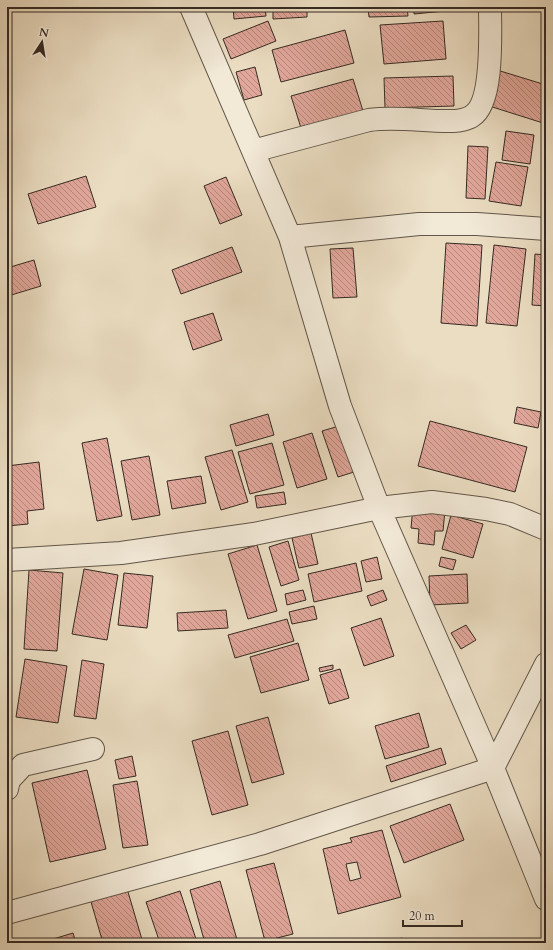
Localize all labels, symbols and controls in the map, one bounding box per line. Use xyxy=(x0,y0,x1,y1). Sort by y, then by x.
north arrow xyxy=(22,22,62,62)
text: N xyxy=(38,24,51,41)
scale bar xyxy=(403,902,462,928)
text: 20 m xyxy=(409,908,436,924)

